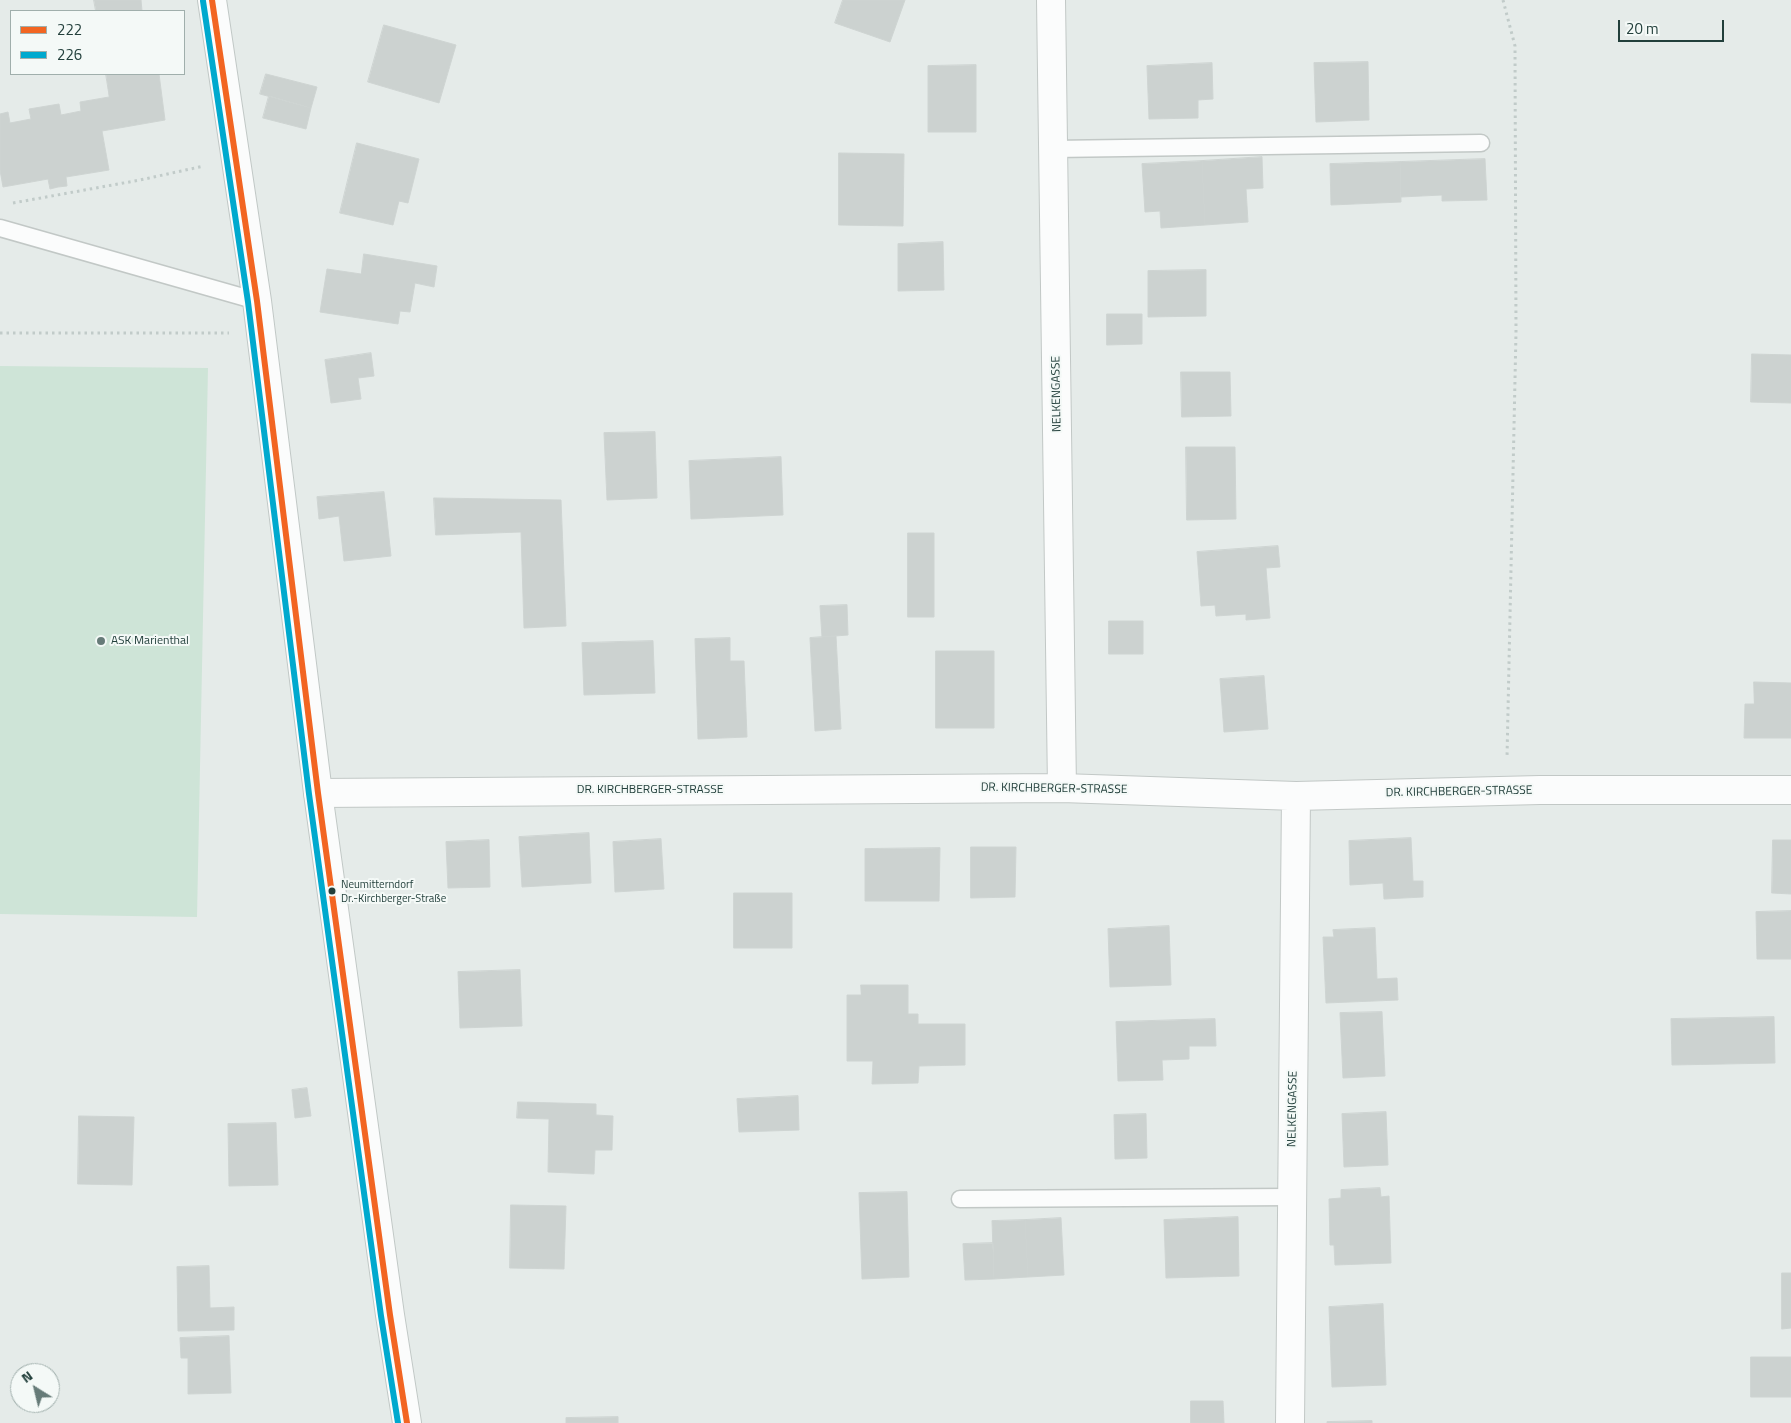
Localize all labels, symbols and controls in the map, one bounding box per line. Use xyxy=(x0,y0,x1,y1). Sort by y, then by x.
legend xyxy=(10,10,185,75)
scale bar xyxy=(1621,10,1727,42)
text: 20 m xyxy=(1626,17,1659,40)
text: 222 xyxy=(57,18,82,41)
text: 226 xyxy=(57,43,82,66)
street label: NELKENGASSE xyxy=(1049,356,1065,432)
place label: ASK Marienthal xyxy=(111,634,189,648)
marker: ASK Marienthal xyxy=(95,635,107,647)
street label: DR. KIRCHBERGER-STRASSE xyxy=(981,781,1127,797)
street label: DR. KIRCHBERGER-STRASSE xyxy=(577,783,723,797)
street label: DR. KIRCHBERGER-STRASSE xyxy=(1386,784,1532,800)
place label: Neumitterndorf Dr.-Kirchberger-Straße xyxy=(341,878,446,904)
marker: Neumitterndorf Dr.-Kirchberger-Straße xyxy=(327,886,337,896)
street label: NELKENGASSE xyxy=(1285,1071,1301,1147)
north arrow xyxy=(10,1363,60,1413)
text: N xyxy=(16,1365,37,1388)

